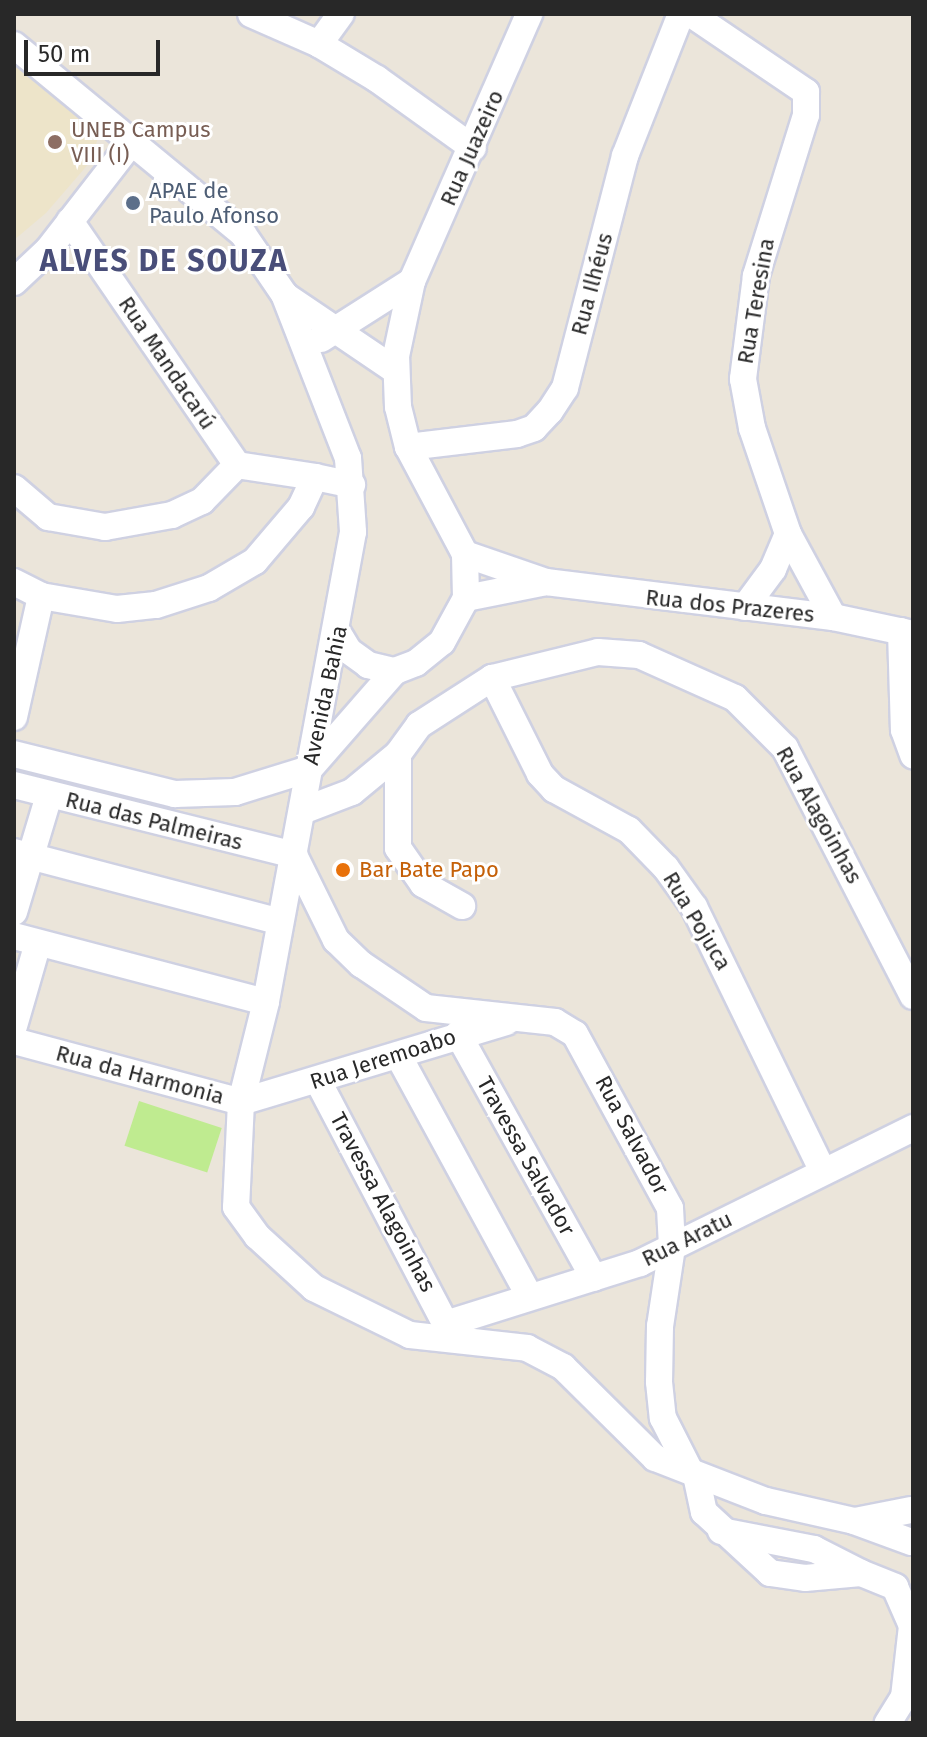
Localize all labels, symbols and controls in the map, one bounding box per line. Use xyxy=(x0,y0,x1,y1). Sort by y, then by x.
scale bar xyxy=(28,24,164,74)
text: 50 m xyxy=(38,40,90,68)
street label: Rua Juazeiro xyxy=(435,86,509,210)
place label: UNEB Campus VIII (I) xyxy=(71,116,211,168)
marker: UNEB Campus VIII (I) xyxy=(46,133,64,151)
place label: APAE de Paulo Afonso xyxy=(149,177,279,228)
marker: APAE de Paulo Afonso xyxy=(124,194,142,212)
street label: Rua Ilhéus xyxy=(566,230,618,338)
street label: Rua Teresina xyxy=(732,236,780,366)
district label: ALVES DE SOUZA xyxy=(40,243,288,279)
street label: Rua Mandacarú xyxy=(113,292,221,434)
street label: Rua dos Prazeres xyxy=(644,584,816,628)
street label: Avenida Bahia xyxy=(297,623,353,767)
street label: Rua Alagoinhas xyxy=(770,742,868,888)
street label: Rua das Palmeiras xyxy=(63,786,245,856)
place label: Bar Bate Papo xyxy=(359,857,499,883)
marker: Bar Bate Papo xyxy=(334,861,352,879)
street label: Rua Pojuca xyxy=(657,867,737,975)
street label: Rua Jeremoabo xyxy=(307,1023,459,1095)
street label: Rua da Harmonia xyxy=(53,1040,227,1110)
street label: Rua Salvador xyxy=(590,1071,674,1199)
street label: Travessa Salvador xyxy=(471,1072,581,1240)
street label: Travessa Alagoinhas xyxy=(325,1108,441,1296)
street label: Rua Aratu xyxy=(638,1206,736,1272)

